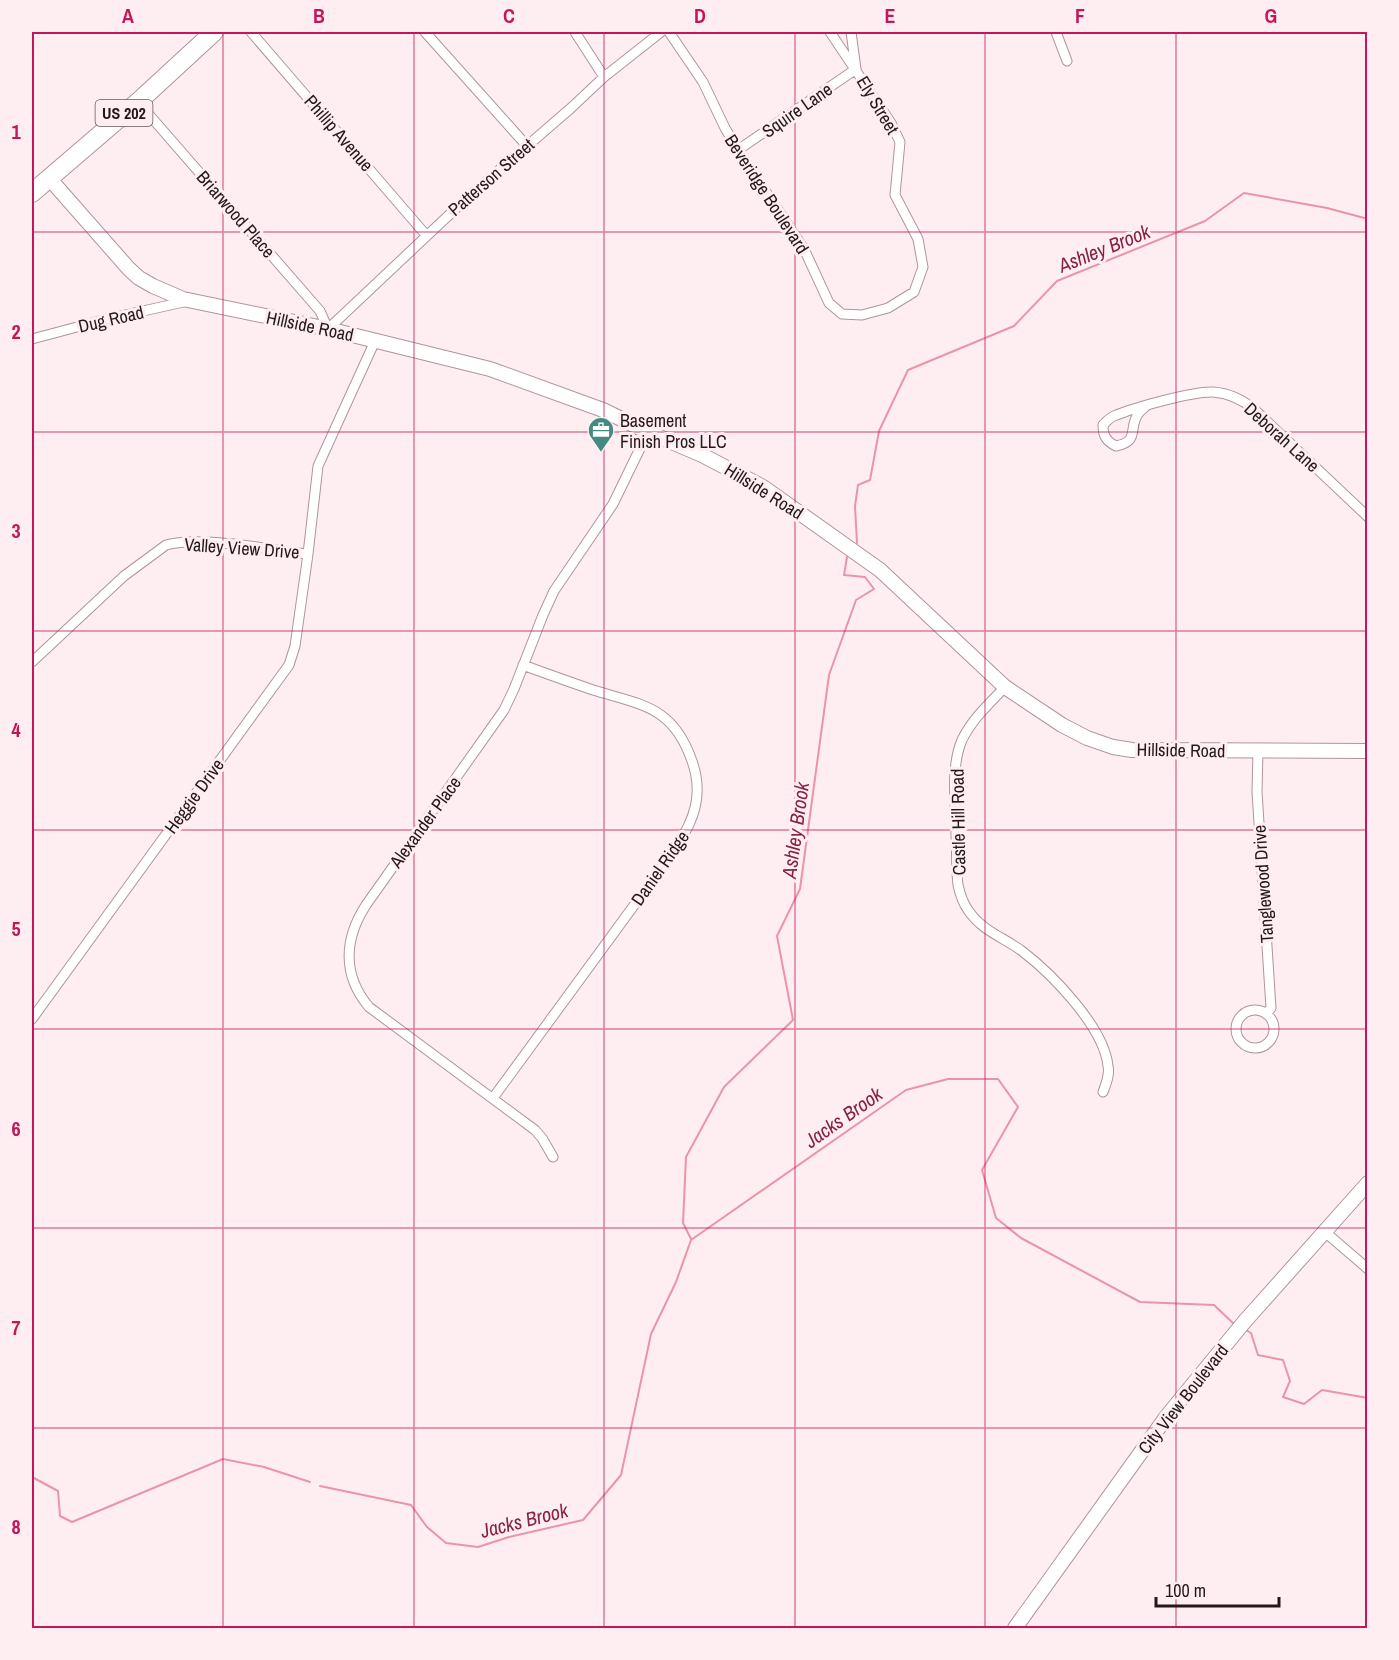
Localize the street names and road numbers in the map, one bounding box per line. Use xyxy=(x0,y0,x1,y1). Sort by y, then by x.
street label: Ely Street xyxy=(851,71,905,139)
street label: Squire Lane xyxy=(757,77,837,143)
street label: Phillip Avenue xyxy=(299,89,379,177)
road number: US 202 xyxy=(96,100,152,126)
street label: Beveridge Boulevard xyxy=(719,129,815,259)
street label: Patterson Street xyxy=(443,133,539,221)
street label: Briarwood Place xyxy=(191,165,281,263)
street label: Dug Road xyxy=(76,299,146,339)
street label: Hillside Road xyxy=(264,305,356,347)
street label: Deborah Lane xyxy=(1239,396,1325,478)
street label: Hillside Road xyxy=(720,457,808,525)
street label: Valley View Drive xyxy=(184,532,300,564)
street label: Hillside Road xyxy=(1136,737,1226,763)
street label: Heggie Drive xyxy=(158,753,230,839)
street label: Castle Hill Road xyxy=(945,768,971,876)
street label: Alexander Place xyxy=(383,771,467,874)
street label: Tanglewood Drive xyxy=(1246,824,1280,944)
street label: Daniel Ridge xyxy=(625,826,695,910)
street label: City View Boulevard xyxy=(1132,1339,1234,1459)

